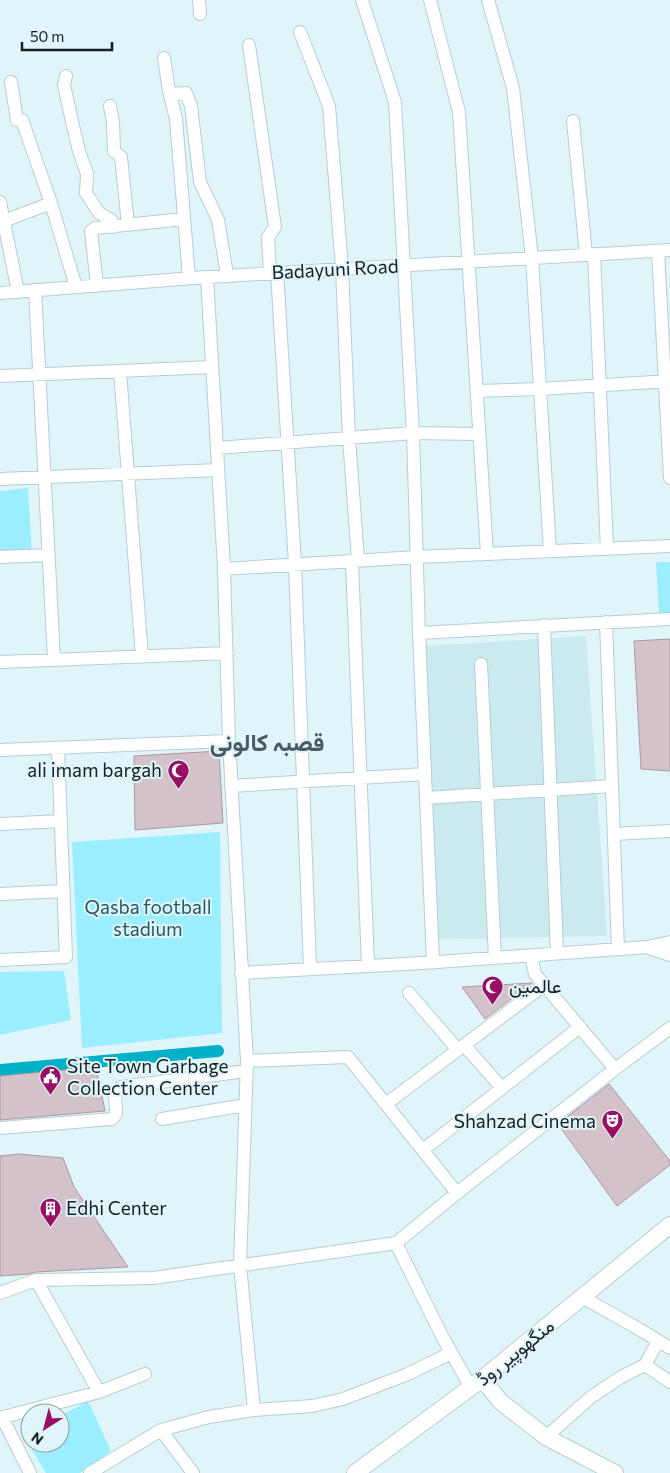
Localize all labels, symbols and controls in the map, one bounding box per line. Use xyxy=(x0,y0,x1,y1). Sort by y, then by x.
scale bar xyxy=(22,20,112,52)
text: 50 m xyxy=(30,27,64,45)
street label: Badayuni Road xyxy=(271,254,399,283)
district label: قصبہ کالونی xyxy=(210,727,324,758)
place label: ali imam bargah xyxy=(27,758,162,781)
mosque icon: ali imam bargah xyxy=(166,758,190,789)
park label: Qasba football stadium xyxy=(84,895,212,940)
mosque icon: عالمین xyxy=(481,974,505,1005)
place label: عالمین xyxy=(509,974,562,998)
place label: Site Town Garbage Collection Center xyxy=(67,1054,229,1099)
public building icon: Site Town Garbage Collection Center xyxy=(39,1065,63,1096)
place label: Shahzad Cinema xyxy=(454,1109,596,1132)
theatre icon: Shahzad Cinema xyxy=(600,1109,624,1140)
building icon: Edhi Center xyxy=(38,1196,62,1227)
place label: Edhi Center xyxy=(66,1196,167,1219)
street label: منگھوپیر روڈ xyxy=(471,1313,560,1392)
north arrow xyxy=(20,1403,70,1453)
text: N xyxy=(28,1429,46,1449)

